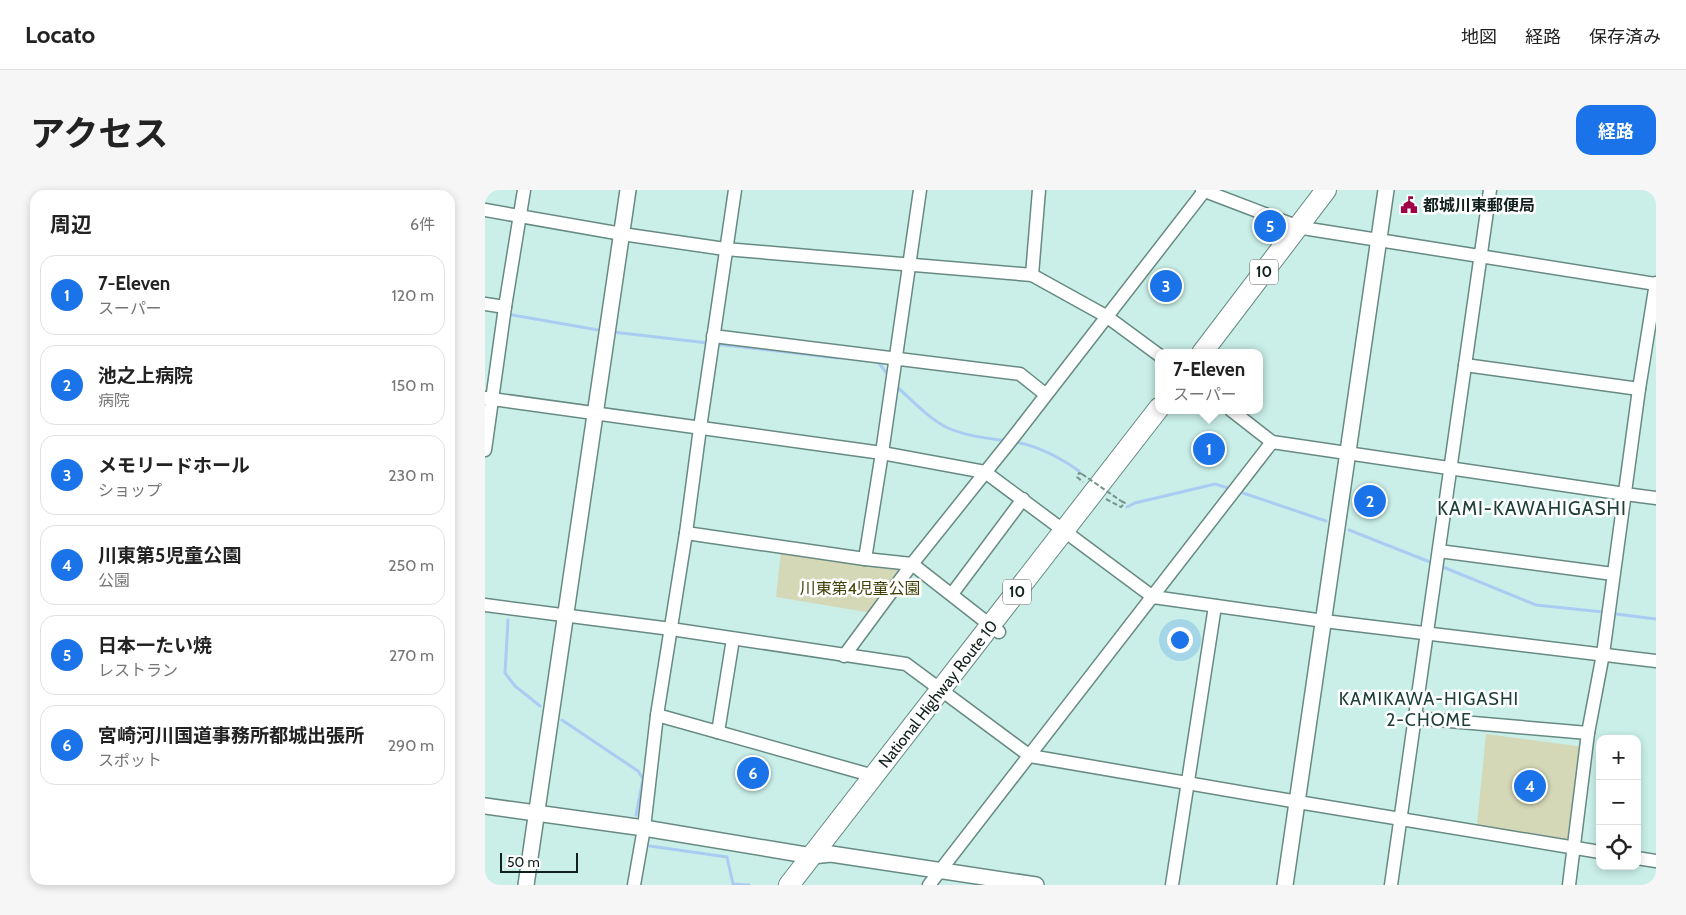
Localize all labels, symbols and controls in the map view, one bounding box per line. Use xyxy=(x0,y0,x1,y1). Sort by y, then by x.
text: Locato xyxy=(25,20,95,49)
text: 地図 xyxy=(1461,26,1497,48)
text: 経路 xyxy=(1525,26,1561,48)
text: 保存済み xyxy=(1589,26,1661,48)
button: 経路 xyxy=(1576,105,1656,155)
text: アクセス xyxy=(30,112,168,155)
public building icon: 都城川東郵便局 xyxy=(1399,195,1419,215)
place label: 都城川東郵便局 xyxy=(1423,196,1535,215)
pin: 5 xyxy=(1254,207,1286,245)
text: 周辺 xyxy=(50,212,92,237)
text: 6件 xyxy=(410,215,435,234)
road number: 10 xyxy=(1250,260,1278,284)
pin: 3 xyxy=(1150,267,1182,305)
text: 7-Eleven xyxy=(98,272,170,295)
text: 1 xyxy=(64,286,70,305)
text: 120 m xyxy=(392,286,434,305)
text: スーパー xyxy=(98,299,162,318)
popup xyxy=(1155,349,1263,414)
text: 7-Eleven xyxy=(1173,358,1245,381)
text: 池之上病院 xyxy=(98,364,193,387)
text: 2 xyxy=(63,376,71,395)
text: 150 m xyxy=(391,376,434,395)
text: スーパー xyxy=(1173,385,1237,404)
text: 病院 xyxy=(98,391,130,410)
pin: 1 xyxy=(1193,430,1225,468)
text: メモリードホール xyxy=(98,454,250,477)
text: 3 xyxy=(63,466,71,485)
text: 230 m xyxy=(388,466,434,485)
text: ショップ xyxy=(98,481,162,500)
pin: 2 xyxy=(1354,482,1386,520)
district label: KAMI-KAWAHIGASHI xyxy=(1437,497,1627,520)
text: 川東第5児童公園 xyxy=(98,544,241,567)
text: 4 xyxy=(62,556,72,575)
text: 250 m xyxy=(388,556,434,575)
text: 公園 xyxy=(98,571,130,590)
park label: 川東第4児童公園 xyxy=(799,579,921,598)
road number: 10 xyxy=(1003,580,1031,604)
street label: National Highway Route 10 xyxy=(875,616,1001,772)
your location xyxy=(1167,627,1193,653)
text: 日本一たい焼 xyxy=(98,634,212,657)
text: 5 xyxy=(63,646,71,665)
text: 270 m xyxy=(389,646,434,665)
text: レストラン xyxy=(98,661,178,680)
district label: KAMIKAWA-HIGASHI 2-CHOME xyxy=(1339,688,1519,731)
text: 宮崎河川国道事務所都城出張所 xyxy=(98,724,364,747)
map controls xyxy=(1596,735,1641,870)
button: + xyxy=(1596,735,1641,780)
text: 6 xyxy=(63,736,72,755)
text: 290 m xyxy=(388,736,434,755)
text: スポット xyxy=(98,751,162,770)
pin: 6 xyxy=(737,754,769,792)
pin: 4 xyxy=(1514,767,1546,805)
button: − xyxy=(1596,780,1641,825)
button: locate xyxy=(1596,825,1641,870)
scale bar xyxy=(500,850,577,873)
text: 50 m xyxy=(507,853,540,871)

